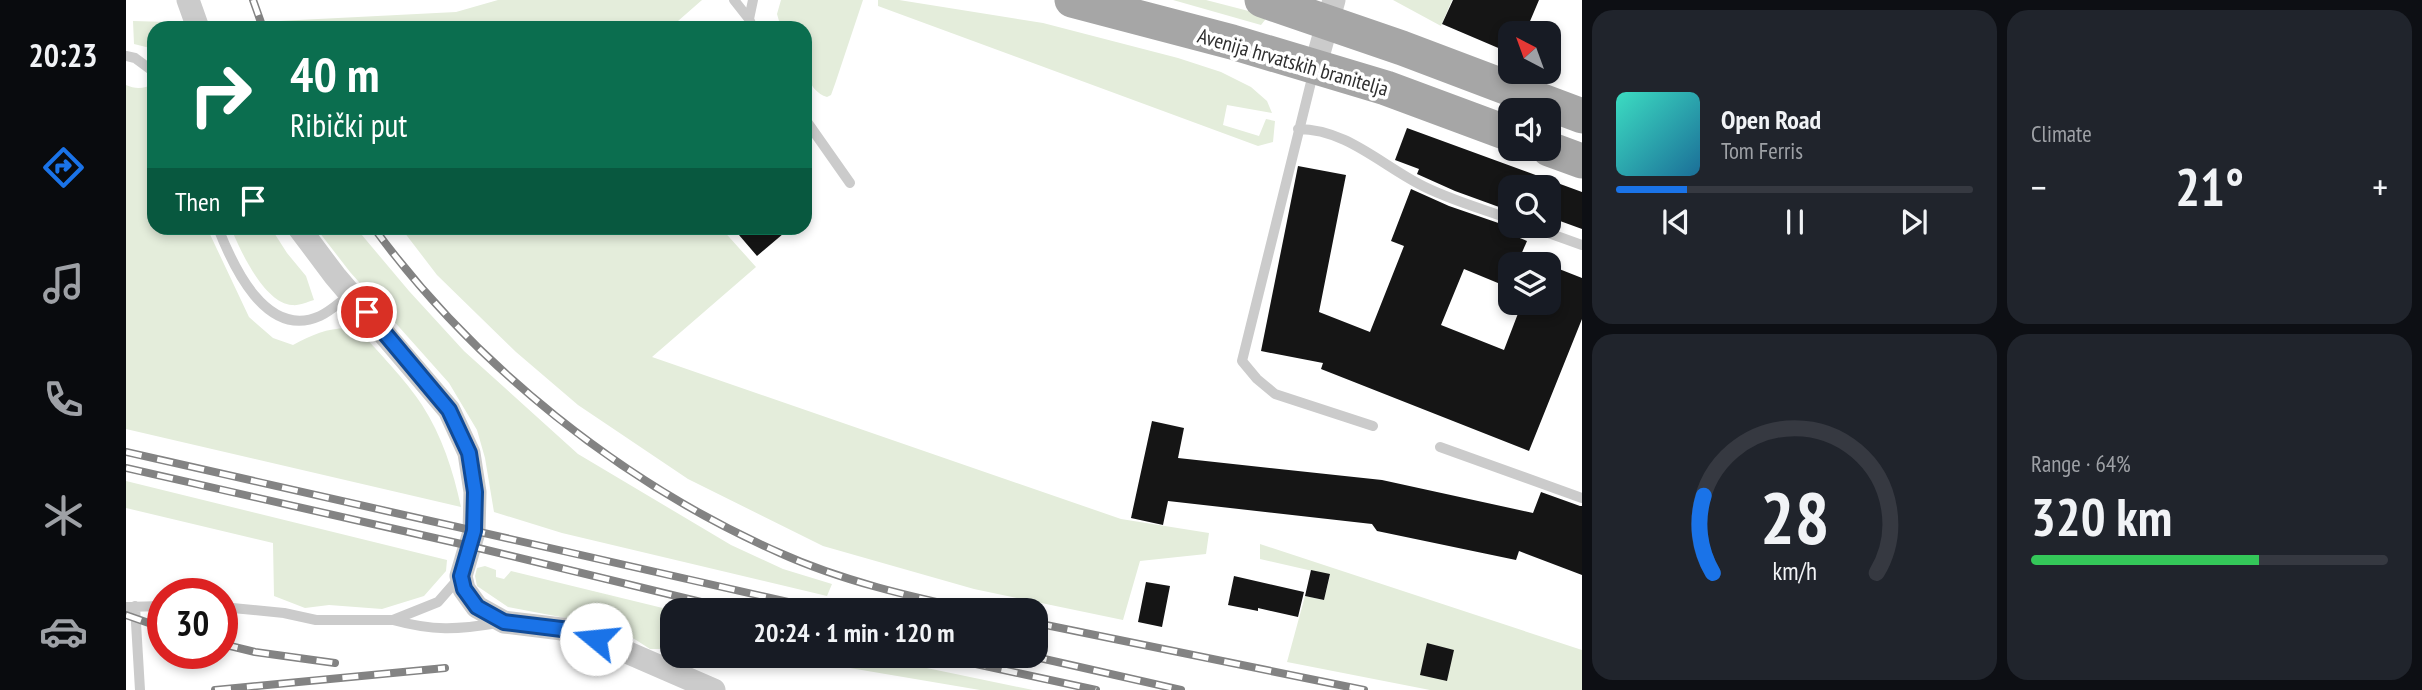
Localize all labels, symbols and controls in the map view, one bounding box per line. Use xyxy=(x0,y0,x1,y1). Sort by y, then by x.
north arrow xyxy=(1498,21,1561,84)
map controls xyxy=(1498,21,1561,315)
street label: Avenija hrvatskih branitelja xyxy=(1194,22,1392,102)
text: 20:23 xyxy=(28,34,98,76)
text: 40 m xyxy=(290,42,379,106)
icon: right xyxy=(175,49,266,140)
button: sound xyxy=(1498,98,1561,161)
text: Open Road xyxy=(1721,103,1821,136)
text: Ribički put xyxy=(290,104,407,146)
text: Climate xyxy=(2031,119,2092,148)
text: Tom Ferris xyxy=(1721,136,1803,165)
icon: directions xyxy=(39,143,88,192)
text: 21° xyxy=(2175,153,2244,220)
text: − xyxy=(2031,162,2047,211)
text: + xyxy=(2372,162,2388,211)
button: search xyxy=(1498,175,1561,238)
icon: arrive xyxy=(234,182,272,220)
text: Then xyxy=(175,185,220,218)
icon: previous xyxy=(1657,203,1695,241)
icon: pause xyxy=(1776,203,1814,241)
icon: next xyxy=(1895,203,1933,241)
button: layers xyxy=(1498,252,1561,315)
icon: music xyxy=(39,259,88,308)
pin xyxy=(337,282,397,342)
icon: arrive xyxy=(348,293,386,331)
icon: phone xyxy=(39,375,88,424)
text: Range · 64% xyxy=(2031,449,2131,478)
text: 28 xyxy=(1760,469,1829,563)
text: 320 km xyxy=(2031,483,2172,550)
icon: climate xyxy=(39,491,88,540)
text: km/h xyxy=(1772,555,1817,587)
speed limit sign: 30 xyxy=(147,578,238,669)
position arrow xyxy=(559,602,633,676)
icon: car xyxy=(39,607,88,656)
text: 20:24 · 1 min · 120 m xyxy=(754,616,954,649)

